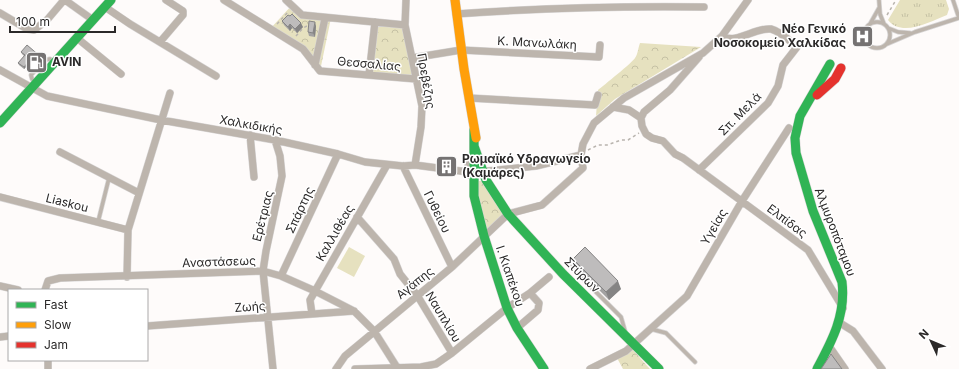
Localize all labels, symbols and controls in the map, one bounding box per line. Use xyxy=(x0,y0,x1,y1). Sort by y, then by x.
scale bar xyxy=(10,8,115,34)
text: 100 m xyxy=(16,14,50,29)
place label: Νέο Γενικό Νοσοκομείο Χαλκίδας xyxy=(714,21,846,50)
hospital icon: Νέο Γενικό Νοσοκομείο Χαλκίδας xyxy=(849,23,875,49)
street label: Κ. Μανωλάκη xyxy=(497,33,577,52)
fuel station icon: AVIN xyxy=(23,49,49,75)
street label: Πρεβέζης xyxy=(414,52,439,110)
street label: Θεσσαλίας xyxy=(337,53,402,74)
place label: AVIN xyxy=(52,54,81,69)
street label: Σπ. Μελά xyxy=(715,89,764,138)
street label: Χαλκιδικής xyxy=(218,112,284,137)
place label: Ρωμαϊκό Υδραγωγείο (Καμάρες) xyxy=(462,151,591,180)
building icon: Ρωμαϊκό Υδραγωγείο (Καμάρες) xyxy=(433,153,459,179)
street label: Σπάρτης xyxy=(282,184,317,236)
street label: Αλμυροπόταμου xyxy=(812,185,859,278)
street label: Γυθείου xyxy=(421,188,454,235)
street label: Ερέτριας xyxy=(249,189,276,243)
street label: Liaskou xyxy=(44,190,90,215)
street label: Ελπίδας xyxy=(764,201,810,241)
street label: Καλλιθέας xyxy=(312,202,357,264)
street label: Υγείας xyxy=(697,206,730,248)
street label: Ι. Κιαπέκου xyxy=(493,243,528,308)
street label: Αναστάσεως xyxy=(182,253,256,270)
street label: Στύρων xyxy=(561,254,603,296)
street label: Αγάπης xyxy=(393,263,436,302)
legend xyxy=(8,289,148,361)
street label: Ναυπλίου xyxy=(422,289,464,345)
text: Fast xyxy=(44,297,68,312)
street label: Ζωής xyxy=(234,298,266,315)
text: Slow xyxy=(44,317,72,332)
north arrow xyxy=(911,321,951,361)
text: N xyxy=(916,326,932,342)
text: Jam xyxy=(44,337,68,352)

